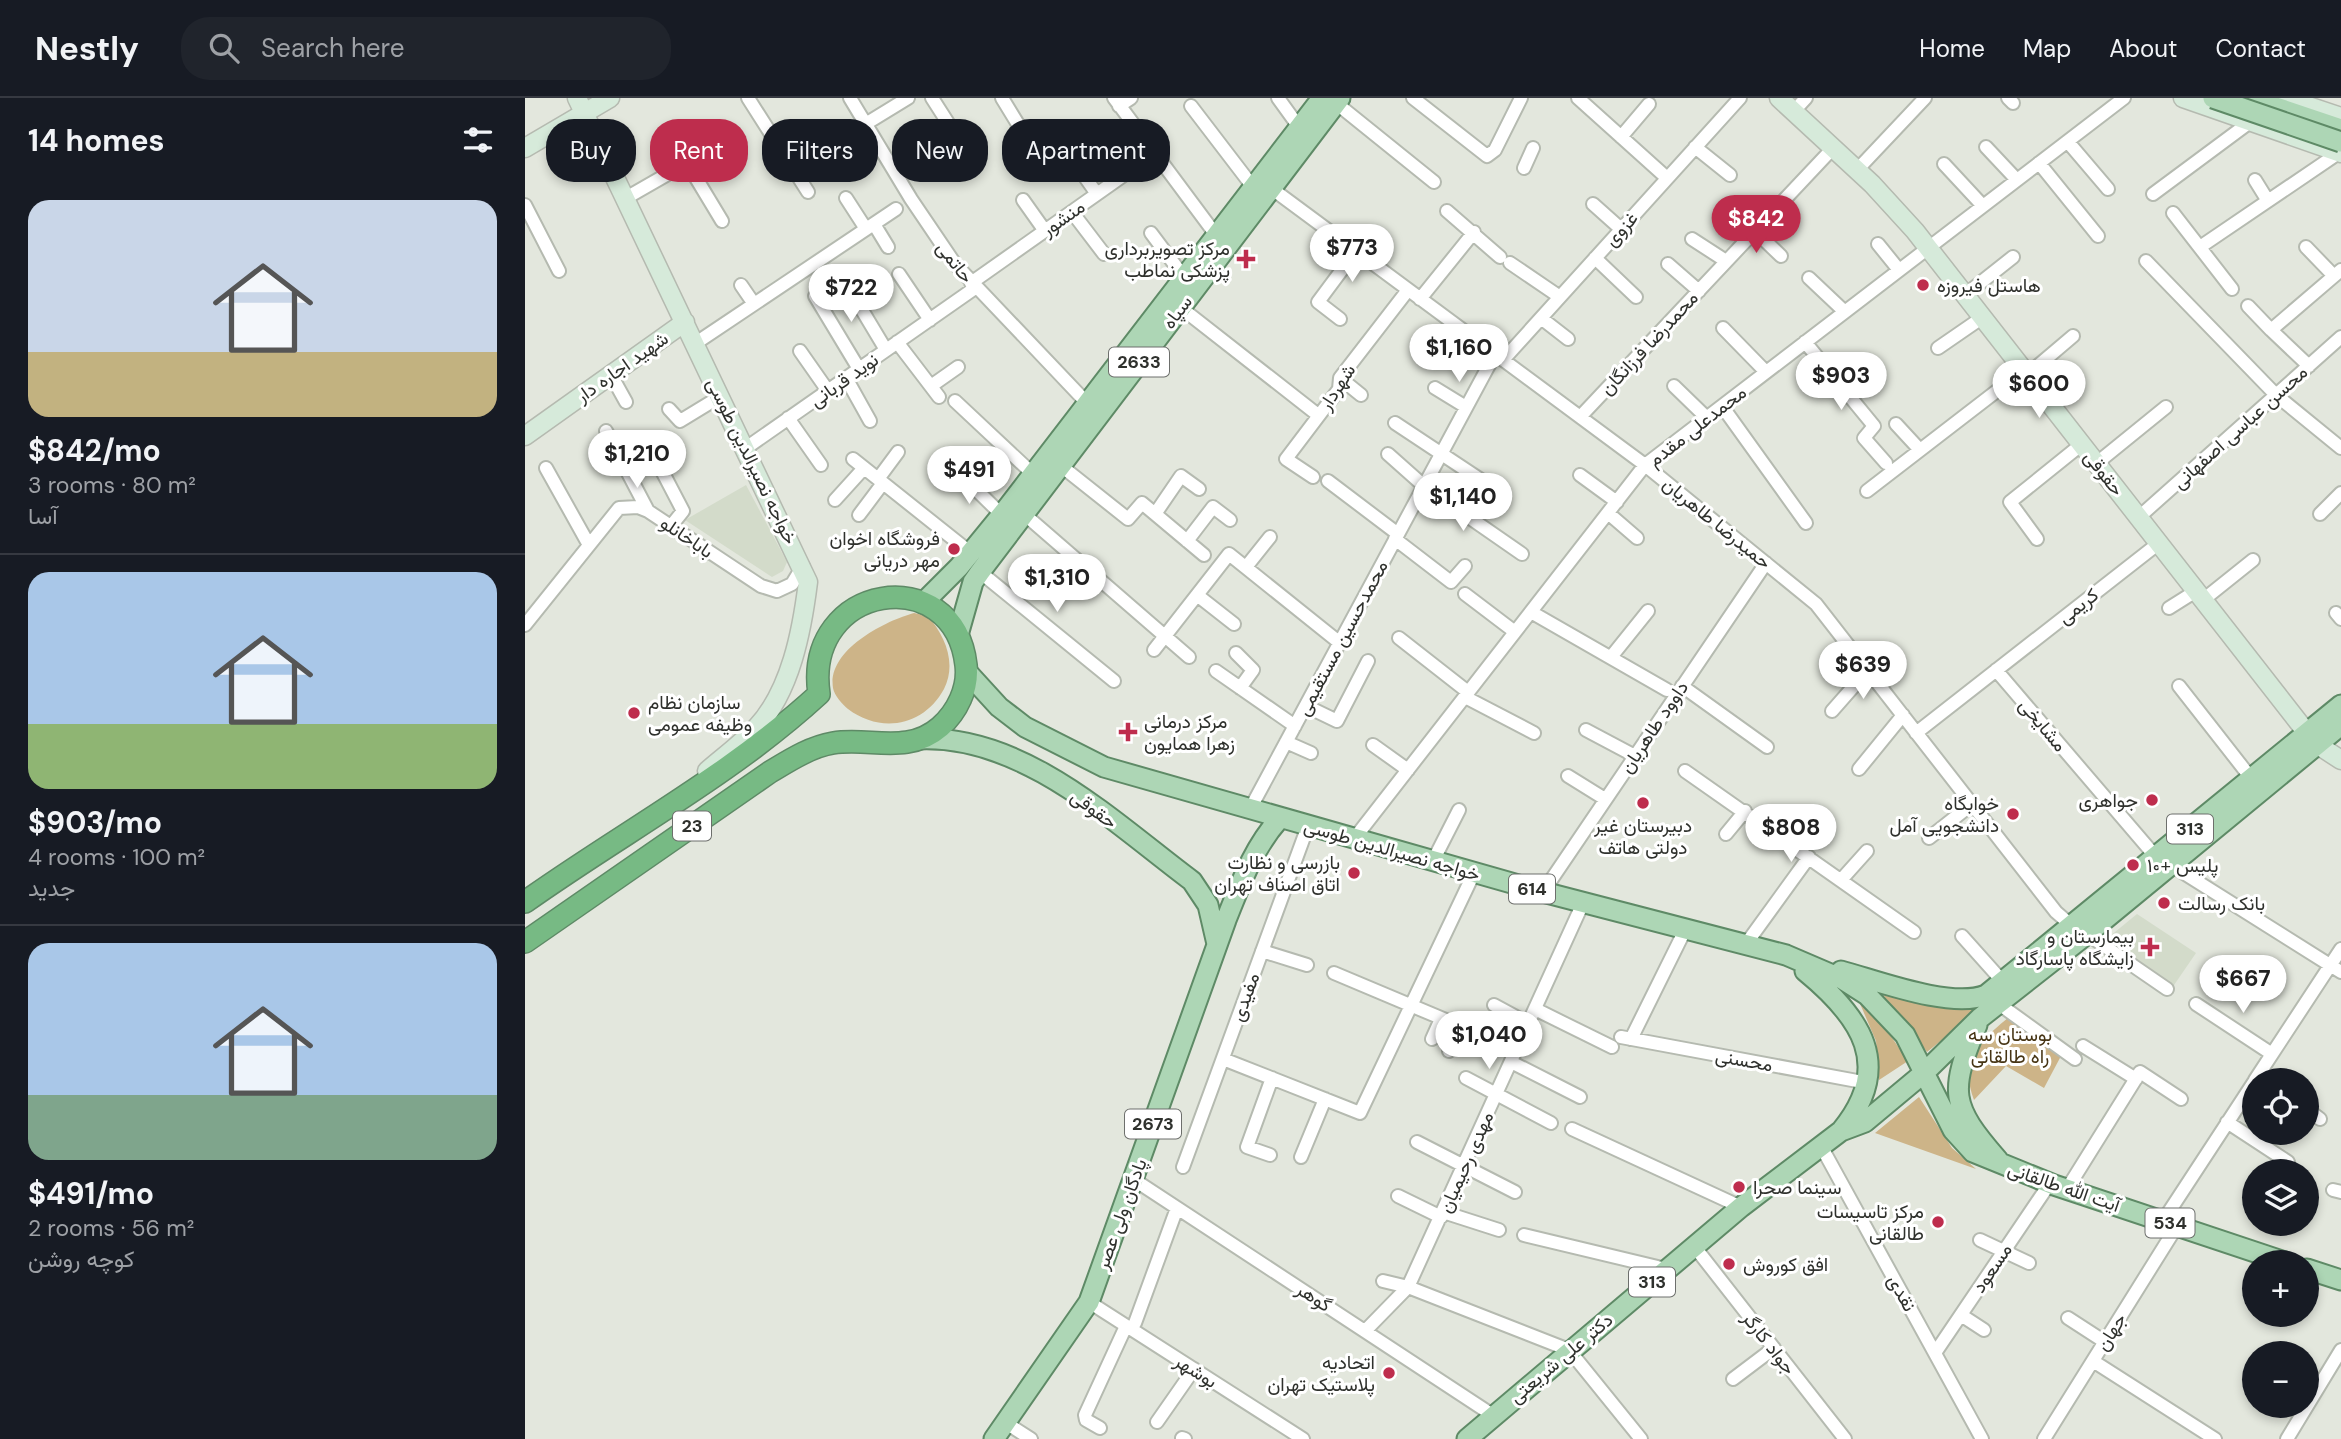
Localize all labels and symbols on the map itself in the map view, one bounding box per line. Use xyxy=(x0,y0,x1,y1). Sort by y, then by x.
street label: منشور xyxy=(1036,194,1090,242)
pin: $842 xyxy=(1715,195,1797,255)
street label: غزوی xyxy=(1599,206,1643,252)
pin: $773 xyxy=(1311,225,1393,284)
street label: حاتمی xyxy=(931,236,979,288)
place label: مرکز تصویربرداری پزشکی نماطب xyxy=(1105,236,1230,284)
marker: مرکز تصویربرداری پزشکی نماطب xyxy=(1236,249,1256,269)
pin: $722 xyxy=(810,264,892,324)
place label: هاستل فیروزه xyxy=(1937,273,2041,298)
marker: هاستل فیروزه xyxy=(1915,277,1931,293)
street label: محمدرضا فرزانگان xyxy=(1594,286,1704,400)
street label: سپاه xyxy=(1156,290,1199,334)
pin: $1,160 xyxy=(1402,324,1516,384)
street label: شهید اجاره دار xyxy=(570,326,673,409)
street label: نوید قربانی xyxy=(805,347,883,413)
road number: 2633 xyxy=(1109,348,1169,376)
pin: $903 xyxy=(1800,352,1882,412)
street label: شهردار xyxy=(1312,359,1361,416)
pin: $600 xyxy=(1998,360,2080,420)
street label: محسن عباسی اصفهانی xyxy=(2167,360,2313,494)
street label: خواجه نصیرالدین طوسی xyxy=(701,374,803,548)
street label: محمدعلی مقدم xyxy=(1643,380,1751,472)
pin: $1,210 xyxy=(580,430,694,490)
street label: حقوقی xyxy=(2078,445,2130,501)
pin: $491 xyxy=(928,446,1010,506)
street label: حمیدرضا طاهریان xyxy=(1657,471,1777,575)
pin: $1,140 xyxy=(1406,474,1520,533)
street label: باباخانلو xyxy=(656,510,718,564)
place label: فروشگاه اخوان مهر دریانی xyxy=(829,526,940,573)
marker: فروشگاه اخوان مهر دریانی xyxy=(946,541,962,557)
pin: $1,310 xyxy=(1000,554,1114,614)
street label: محمدحسین مستقیمی xyxy=(1290,556,1394,720)
street label: کریمی xyxy=(2052,582,2104,630)
pin: $639 xyxy=(1822,642,1904,701)
street label: داوود طاهریان xyxy=(1614,676,1694,778)
place label: سازمان نظام وظیفه عمومی xyxy=(648,690,752,737)
street label: مشایخی xyxy=(2013,693,2073,757)
marker: سازمان نظام وظیفه عمومی xyxy=(626,705,642,721)
place label: مرکز درمانی زهرا همایون xyxy=(1144,709,1235,756)
marker: مرکز درمانی زهرا همایون xyxy=(1118,722,1138,742)
street label: حقوقی xyxy=(1066,784,1122,834)
place label: جواهری xyxy=(2078,788,2138,813)
place label: خوابگاه دانشجویی آمل xyxy=(1889,791,1999,838)
marker: جواهری xyxy=(2144,792,2160,808)
marker: دبیرستان غیر دولتی هاتف xyxy=(1635,795,1651,811)
pin: $808 xyxy=(1750,804,1832,864)
marker: خوابگاه دانشجویی آمل xyxy=(2005,806,2021,822)
road number: 23 xyxy=(673,812,711,840)
street label: خواجه نصیرالدین طوسی xyxy=(1301,813,1483,887)
place label: دبیرستان غیر دولتی هاتف xyxy=(1593,813,1692,860)
road number: 313 xyxy=(2167,814,2213,844)
place label: بازرسی و نظارت اتاق اصناف تهران xyxy=(1214,850,1340,897)
place label: پلیس +۱۰ xyxy=(2147,853,2218,879)
marker: پلیس +۱۰ xyxy=(2125,857,2141,873)
marker: بازرسی و نظارت اتاق اصناف تهران xyxy=(1346,865,1362,881)
road number: 614 xyxy=(1509,874,1555,904)
place label: بانک رسالت xyxy=(2178,891,2265,916)
marker: بانک رسالت xyxy=(2156,895,2172,911)
place label: بیمارستان و زایشگاه پاسارگاد xyxy=(2016,924,2134,972)
marker: بیمارستان و زایشگاه پاسارگاد xyxy=(2140,937,2160,957)
pin: $667 xyxy=(2202,956,2284,1015)
street label: مفیدی xyxy=(1225,969,1265,1025)
pin: $1,040 xyxy=(1432,1012,1546,1071)
park label: بوستان سه راه طالقانی xyxy=(1968,1022,2052,1069)
street label: محسنی xyxy=(1713,1043,1775,1077)
street label: مهدی رحیمیان xyxy=(1433,1107,1499,1217)
road number: 2673 xyxy=(1125,1110,1181,1139)
street label: پادگان ولی عصر xyxy=(1089,1155,1154,1274)
street label: آیت الله طالقانی xyxy=(2005,1156,2125,1218)
place label: سینما صحرا xyxy=(1753,1175,1842,1200)
marker: سینما صحرا xyxy=(1731,1179,1747,1195)
place label: مرکز تاسیسات طالقانی xyxy=(1817,1199,1924,1246)
road number: 534 xyxy=(2145,1208,2195,1238)
marker: مرکز تاسیسات طالقانی xyxy=(1930,1214,1946,1230)
street label: مسعود xyxy=(1966,1238,2018,1298)
place label: افق کوروش xyxy=(1743,1252,1828,1277)
marker: افق کوروش xyxy=(1721,1256,1737,1272)
road number: 313 xyxy=(1629,1268,1675,1296)
street label: نقدی xyxy=(1882,1270,1922,1316)
street label: گوهر xyxy=(1291,1276,1337,1318)
street label: جواد کارگر xyxy=(1736,1305,1802,1380)
street label: دکتر علی شریعتی xyxy=(1504,1307,1618,1409)
street label: جهان xyxy=(2090,1308,2132,1356)
street label: بوشهر xyxy=(1169,1348,1222,1394)
place label: اتحادیه پلاستیک تهران xyxy=(1267,1350,1375,1398)
marker: اتحادیه پلاستیک تهران xyxy=(1381,1365,1397,1381)

